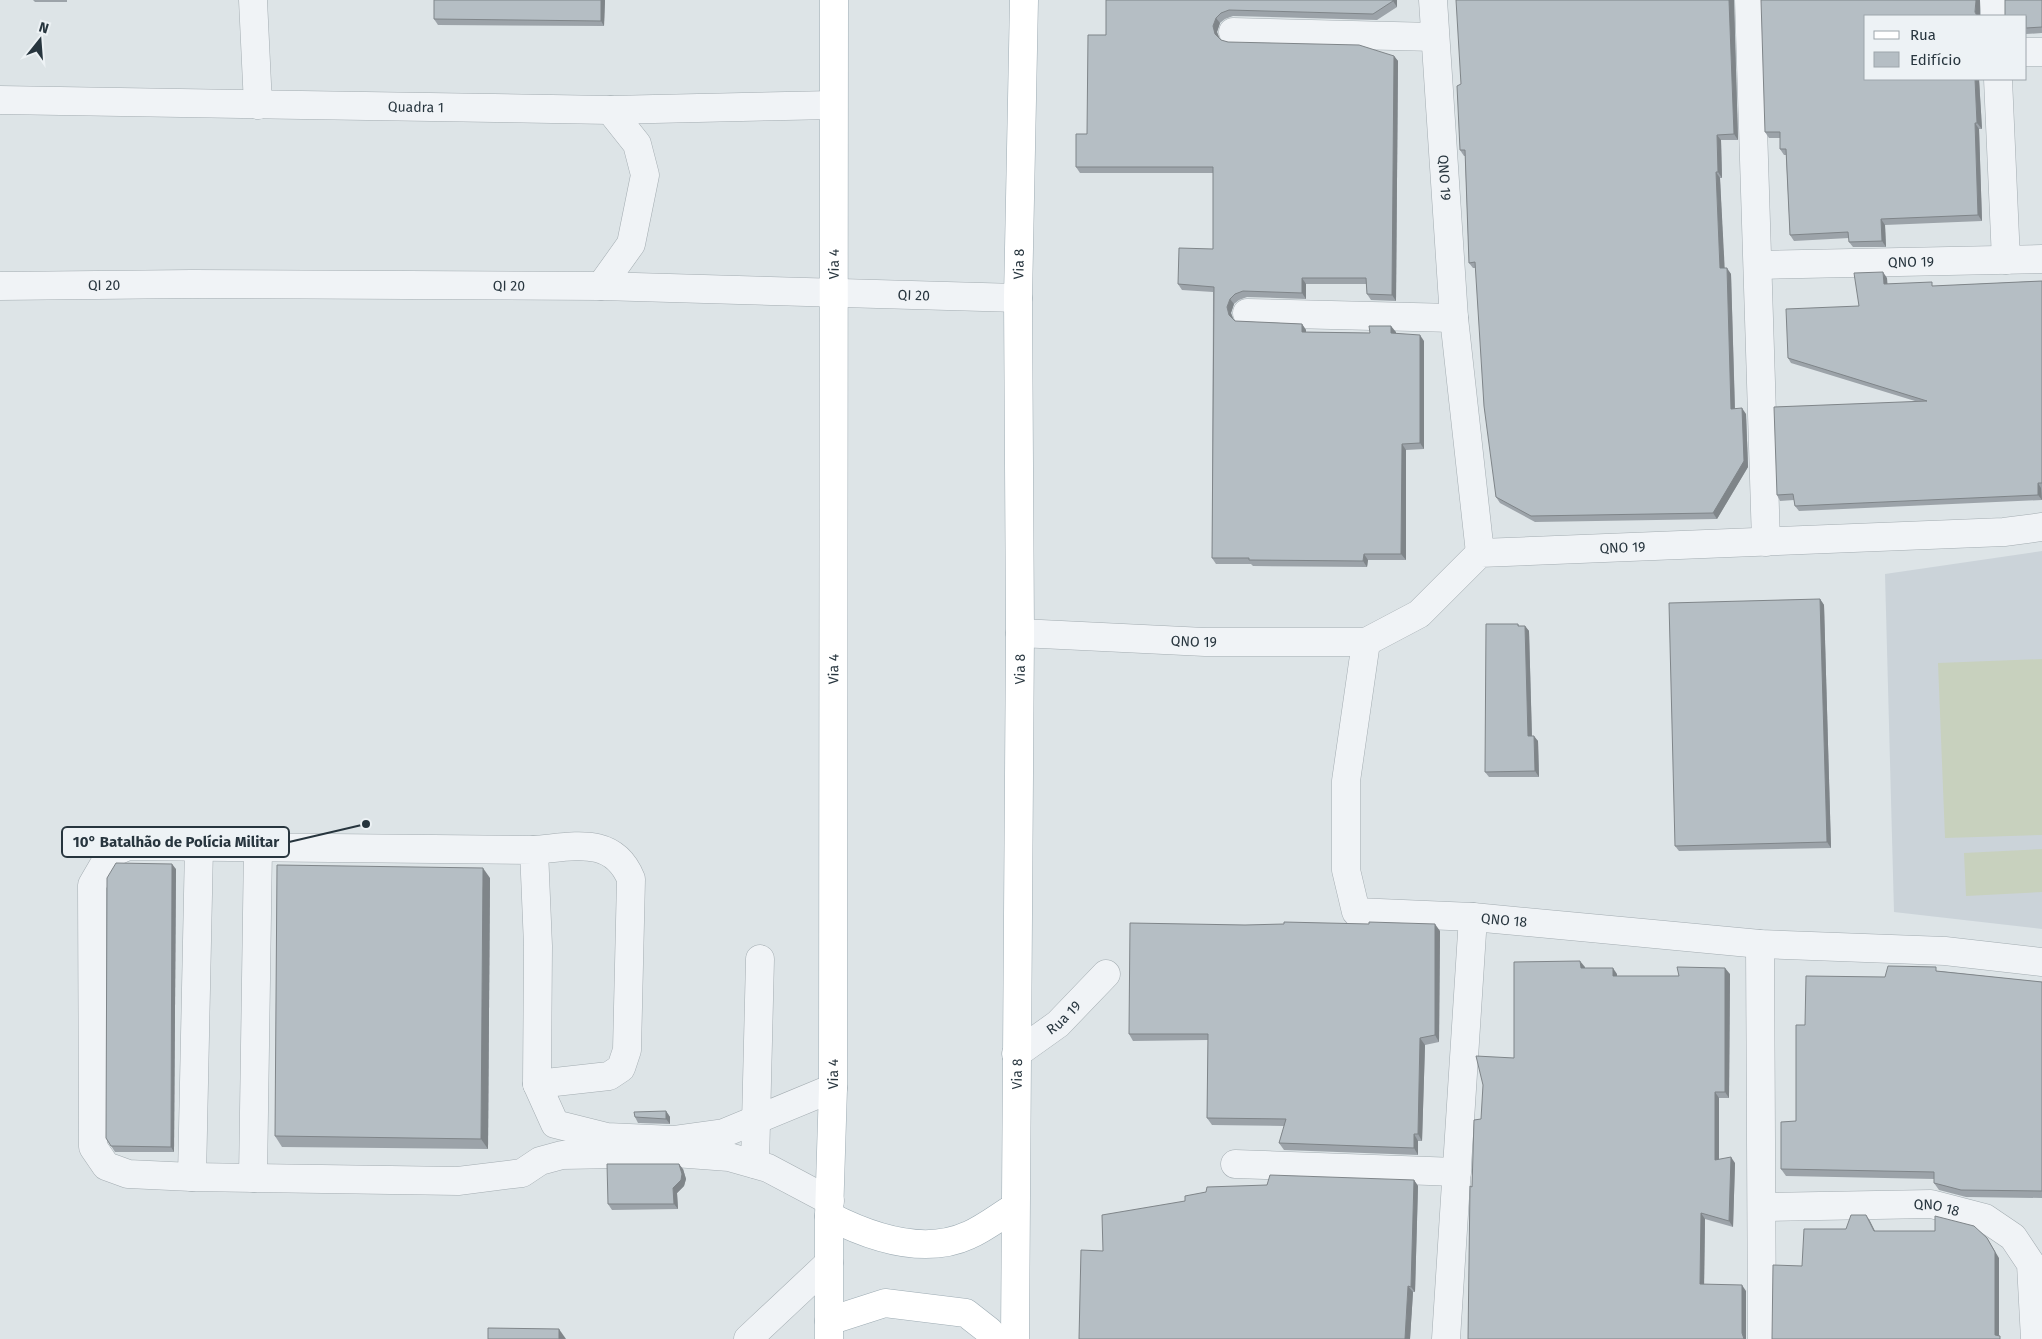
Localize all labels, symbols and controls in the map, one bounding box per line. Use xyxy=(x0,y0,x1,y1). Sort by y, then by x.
north arrow xyxy=(15,15,65,65)
legend xyxy=(1864,15,2027,80)
text: N xyxy=(37,19,51,38)
text: Rua xyxy=(1910,26,1936,44)
text: Edifício xyxy=(1910,51,1961,69)
street label: Quadra 1 xyxy=(388,98,444,116)
street label: QNO 19 xyxy=(1434,154,1454,201)
street label: Via 4 xyxy=(826,248,843,279)
street label: Via 8 xyxy=(1010,248,1028,280)
street label: QNO 19 xyxy=(1888,253,1934,271)
street label: QI 20 xyxy=(88,277,120,294)
street label: QI 20 xyxy=(493,277,525,295)
street label: QI 20 xyxy=(897,287,930,304)
street label: QNO 19 xyxy=(1599,538,1646,557)
street label: QNO 19 xyxy=(1170,632,1217,651)
street label: Via 4 xyxy=(825,653,842,684)
street label: Via 8 xyxy=(1012,653,1029,684)
callout: 10° Batalhão de Polícia Militar xyxy=(62,827,289,857)
text: 10° Batalhão de Polícia Militar xyxy=(73,833,280,851)
street label: QNO 18 xyxy=(1480,910,1528,931)
street label: Rua 19 xyxy=(1043,997,1085,1038)
street label: Via 4 xyxy=(825,1058,842,1089)
street label: Via 8 xyxy=(1009,1058,1026,1089)
street label: QNO 18 xyxy=(1914,1196,1962,1220)

